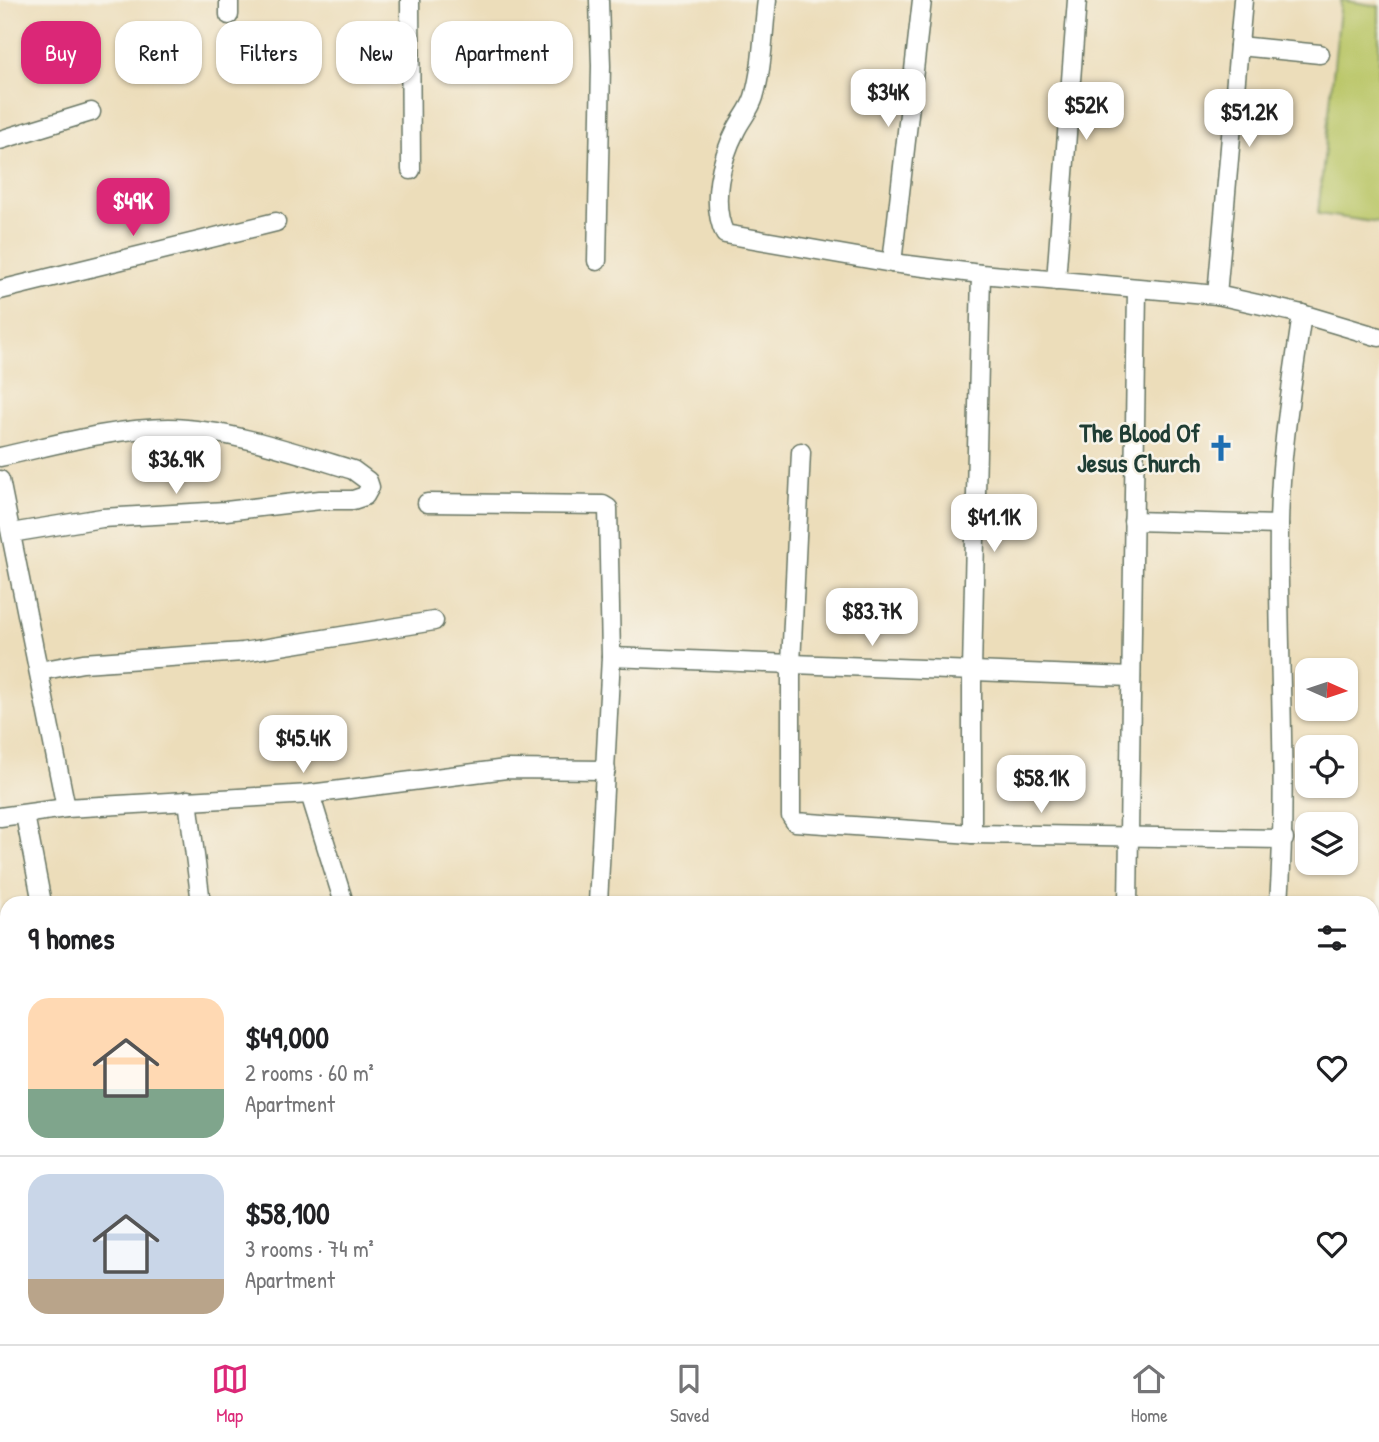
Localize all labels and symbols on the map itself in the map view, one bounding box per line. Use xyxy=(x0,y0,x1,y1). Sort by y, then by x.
pin: $34K xyxy=(847,69,929,129)
pin: $52K xyxy=(1045,82,1127,142)
pin: $51.2K xyxy=(1192,90,1306,149)
pin: $49K xyxy=(92,178,174,238)
place label: The Blood Of Jesus Church xyxy=(1077,415,1201,480)
church icon: The Blood Of Jesus Church xyxy=(1206,433,1236,463)
pin: $36.9K xyxy=(119,436,233,496)
pin: $41.1K xyxy=(937,494,1051,554)
pin: $83.7K xyxy=(815,588,929,648)
north arrow xyxy=(1295,658,1358,721)
pin: $45.4K xyxy=(246,716,360,775)
pin: $58.1K xyxy=(984,756,1098,815)

